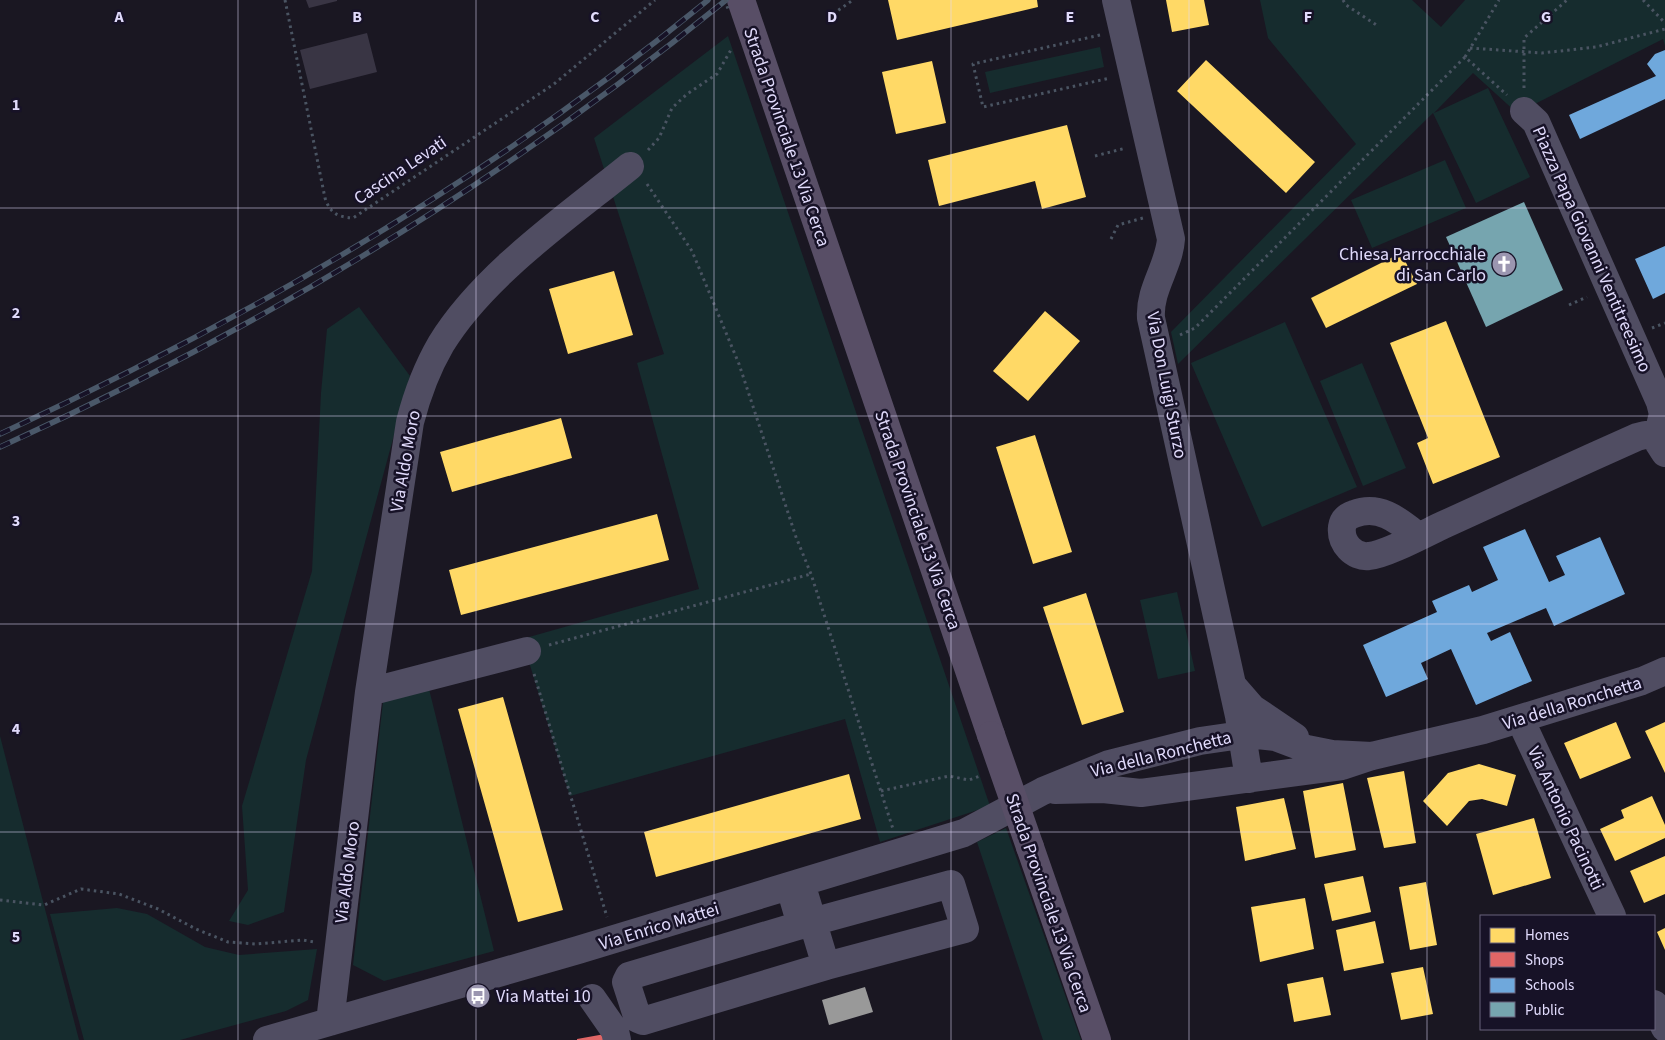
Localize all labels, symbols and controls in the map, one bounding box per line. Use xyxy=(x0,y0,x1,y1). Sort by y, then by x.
text: A xyxy=(113,6,124,28)
text: B xyxy=(352,6,362,28)
text: C xyxy=(590,6,600,28)
text: D xyxy=(827,6,837,28)
text: E xyxy=(1066,6,1074,28)
text: F xyxy=(1304,6,1312,28)
text: G xyxy=(1541,6,1551,28)
street label: Strada Provinciale 13 Via Cerca xyxy=(737,24,836,250)
text: 1 xyxy=(12,94,20,116)
street label: Piazza Papa Giovanni Ventitreesimo xyxy=(1526,122,1657,376)
street label: Cascina Levati xyxy=(349,130,452,211)
place label: Chiesa Parrocchiale di San Carlo xyxy=(1339,242,1486,288)
church icon: Chiesa Parrocchiale di San Carlo xyxy=(1491,251,1517,277)
text: 2 xyxy=(12,302,20,324)
street label: Via Don Luigi Sturzo xyxy=(1140,310,1193,461)
street label: Strada Provinciale 13 Via Cerca xyxy=(868,407,967,633)
street label: Via Aldo Moro xyxy=(384,408,427,514)
text: 3 xyxy=(12,510,20,532)
street label: Via della Ronchetta xyxy=(1500,670,1645,736)
text: 4 xyxy=(12,718,21,740)
street label: Via della Ronchetta xyxy=(1088,725,1234,784)
street label: Via Antonio Pacinotti xyxy=(1521,742,1610,894)
street label: Strada Provinciale 13 Via Cerca xyxy=(999,790,1098,1016)
street label: Via Aldo Moro xyxy=(329,820,366,925)
street label: Via Enrico Mattei xyxy=(596,896,722,957)
legend xyxy=(1480,915,1655,1030)
text: Homes xyxy=(1525,925,1569,946)
text: 5 xyxy=(12,926,20,948)
text: Shops xyxy=(1525,950,1564,971)
text: Schools xyxy=(1525,975,1574,996)
bus stop icon: Via Mattei 10 xyxy=(465,983,491,1009)
place label: Via Mattei 10 xyxy=(496,984,591,1009)
text: Public xyxy=(1525,1000,1564,1021)

